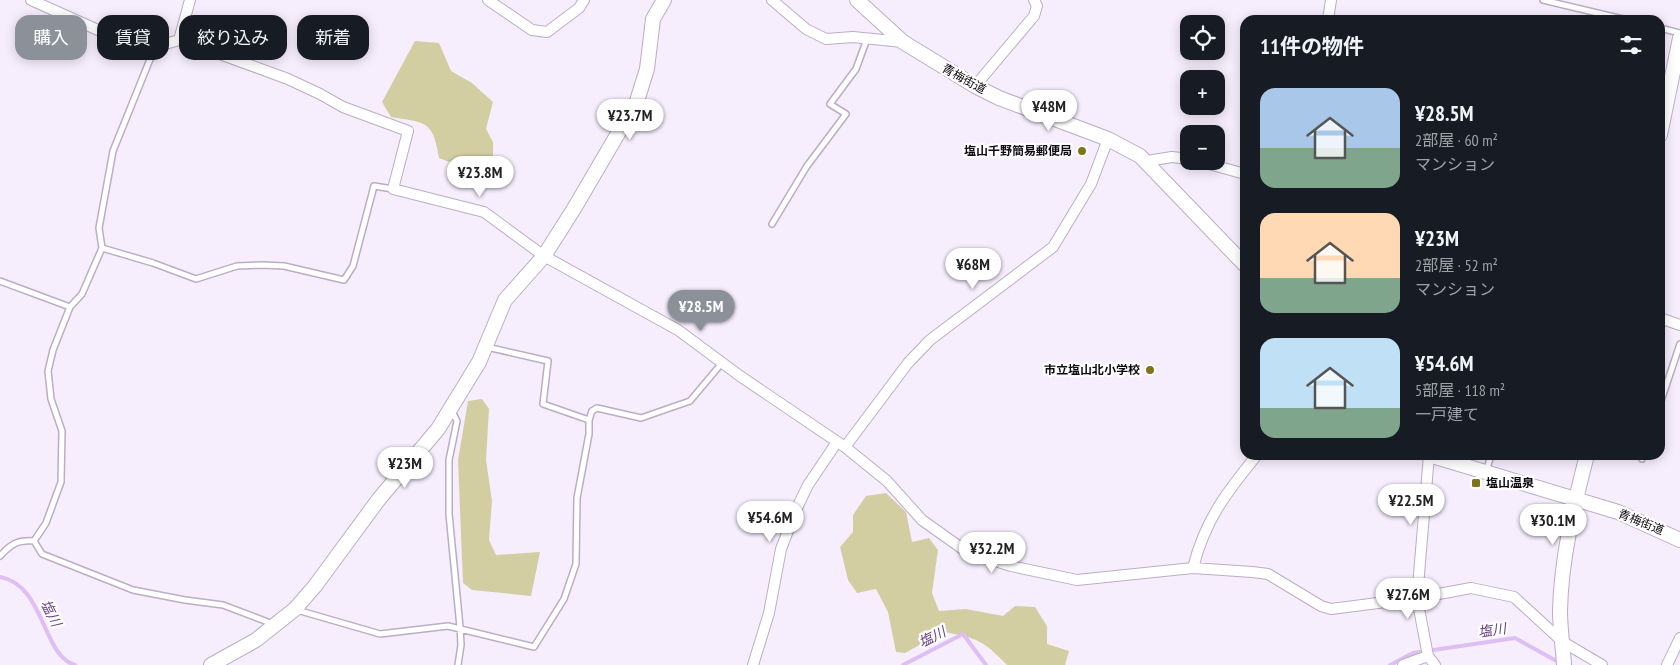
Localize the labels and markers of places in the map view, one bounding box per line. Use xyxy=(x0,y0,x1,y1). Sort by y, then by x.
pin: ¥48M xyxy=(1019,90,1079,132)
pin: ¥23.7M xyxy=(589,98,671,141)
place label: 塩山千野簡易郵便局 xyxy=(964,143,1072,158)
marker: 塩山千野簡易郵便局 xyxy=(1076,145,1088,157)
pin: ¥23.8M xyxy=(439,156,521,198)
pin: ¥68M xyxy=(943,248,1003,290)
pin: ¥28.5M xyxy=(660,290,742,332)
place label: 市立塩山北小学校 xyxy=(1044,362,1140,377)
marker: 市立塩山北小学校 xyxy=(1144,364,1156,376)
pin: ¥23M xyxy=(375,446,435,489)
place label: 塩山温泉 xyxy=(1486,475,1534,490)
marker: 塩山温泉 xyxy=(1470,477,1482,489)
pin: ¥22.5M xyxy=(1370,484,1452,526)
pin: ¥54.6M xyxy=(729,500,811,543)
pin: ¥30.1M xyxy=(1512,504,1594,546)
pin: ¥32.2M xyxy=(951,532,1033,574)
pin: ¥27.6M xyxy=(1367,578,1449,620)

